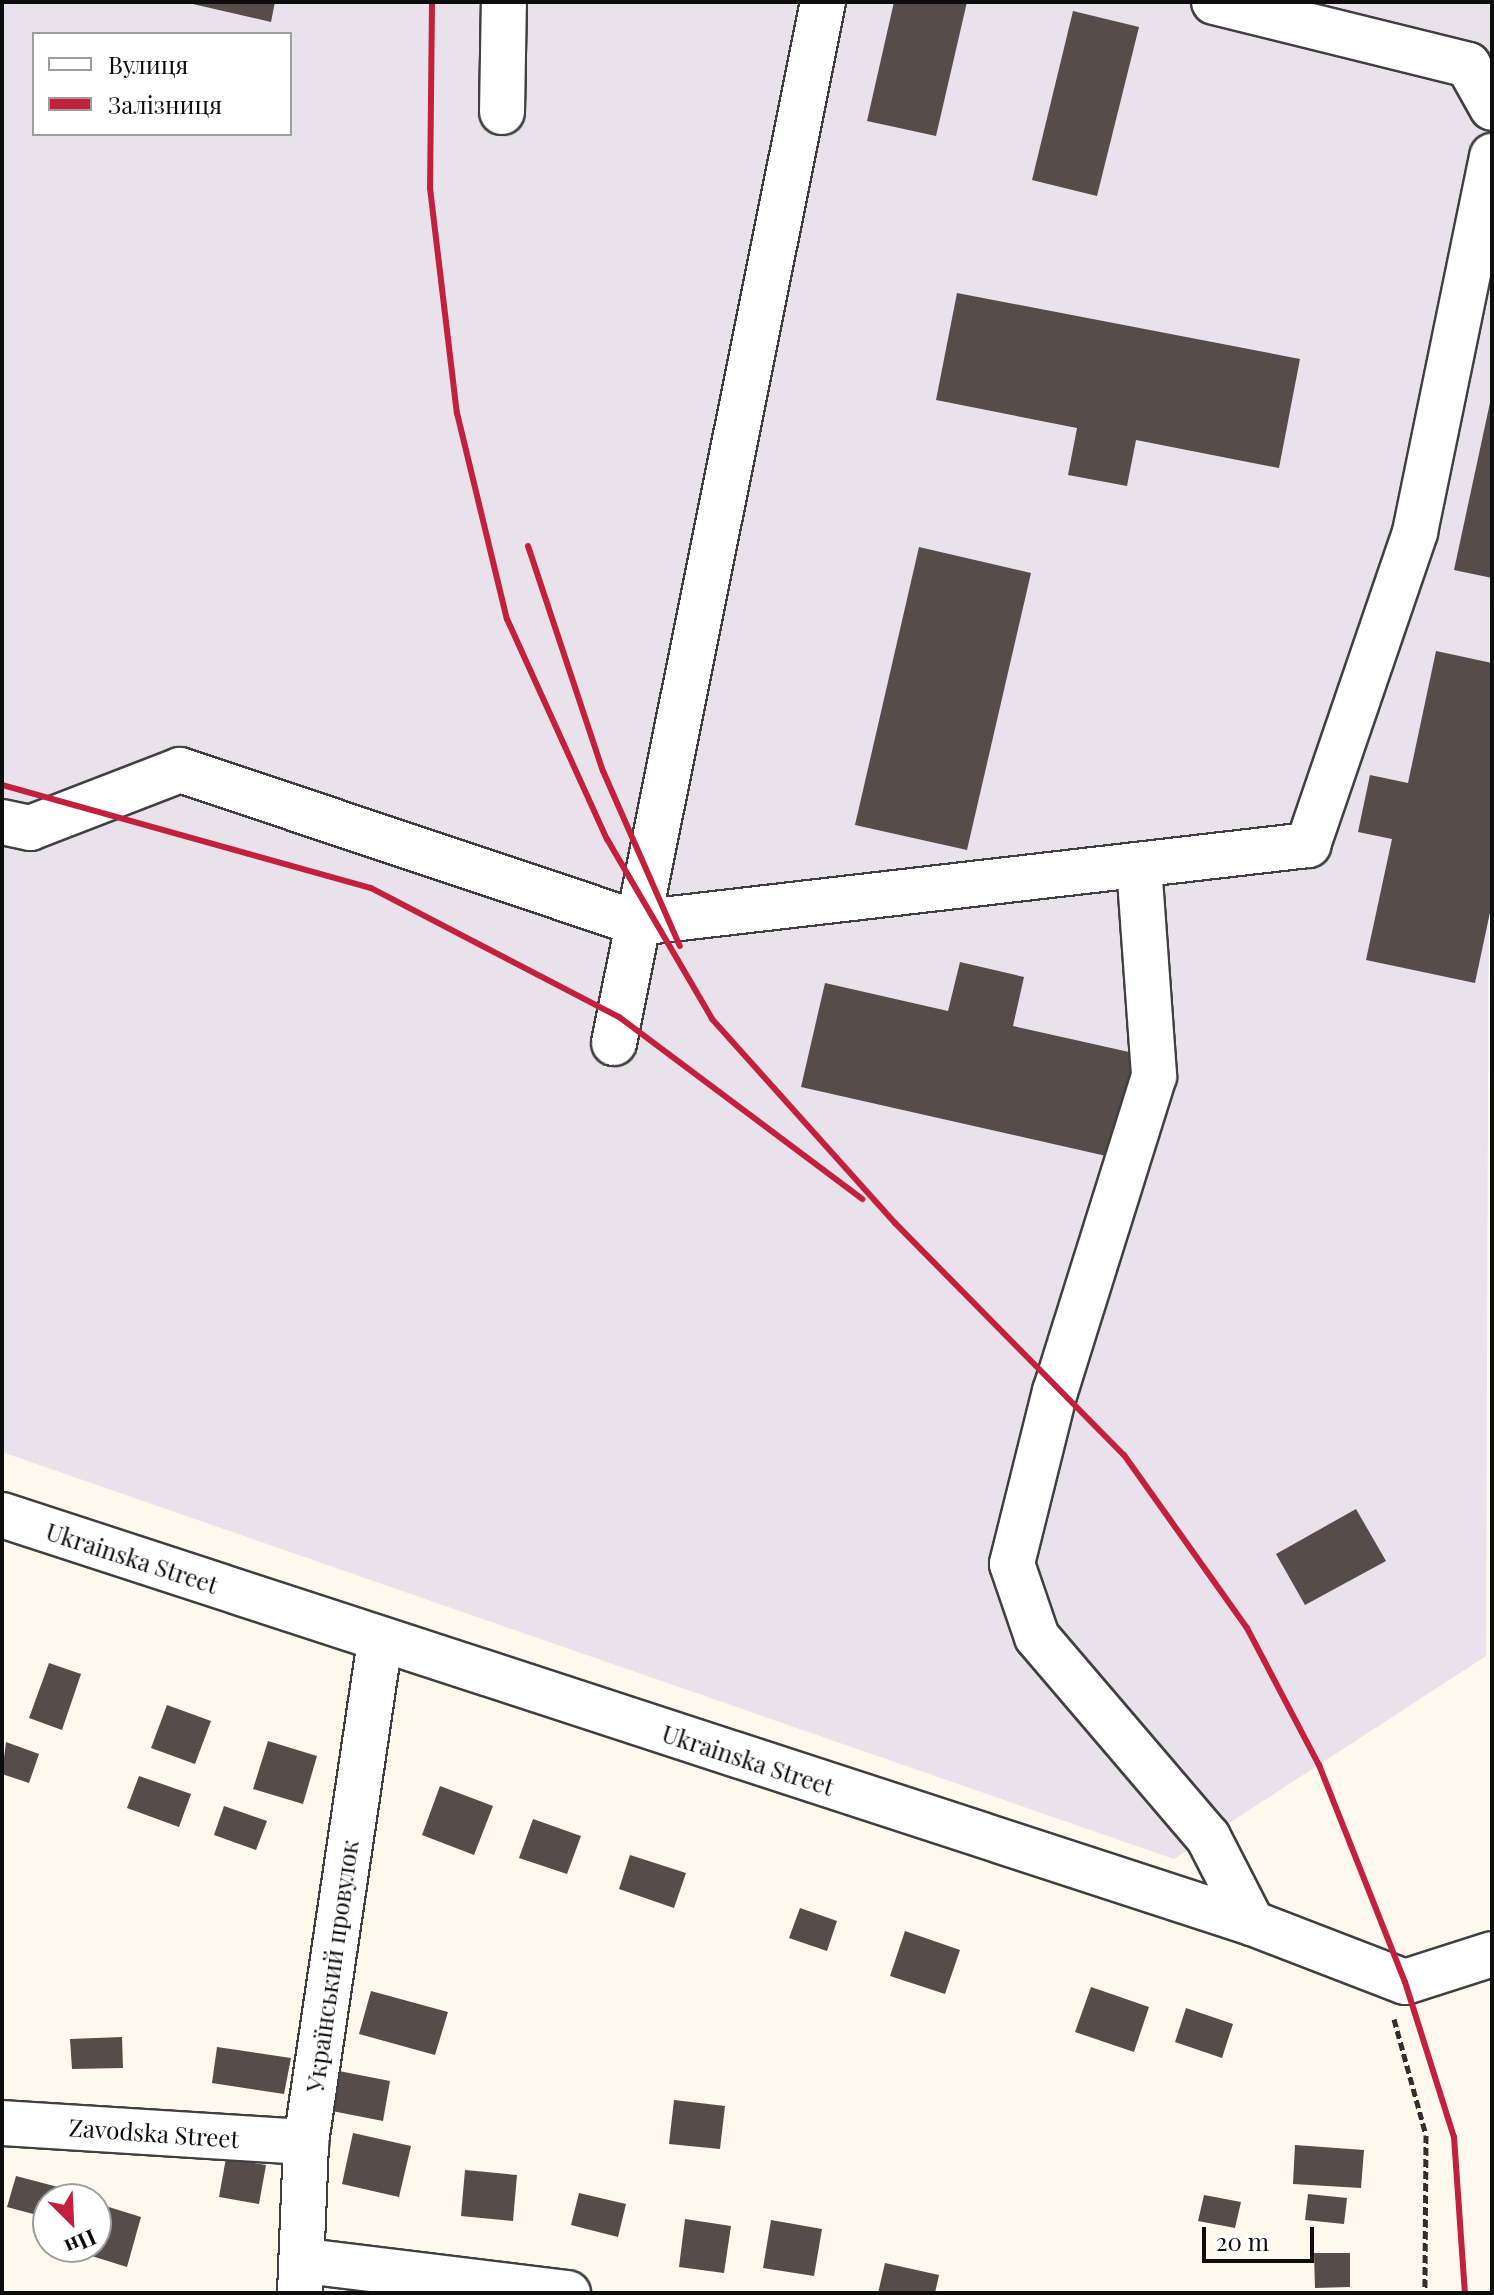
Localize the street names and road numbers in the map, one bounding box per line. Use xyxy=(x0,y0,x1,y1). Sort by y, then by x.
street label: Ukrainska Street xyxy=(42,1517,222,1599)
street label: Ukrainska Street xyxy=(658,1719,838,1801)
street label: Український провулок xyxy=(300,1838,364,2094)
street label: Zavodska Street xyxy=(68,2113,240,2153)

